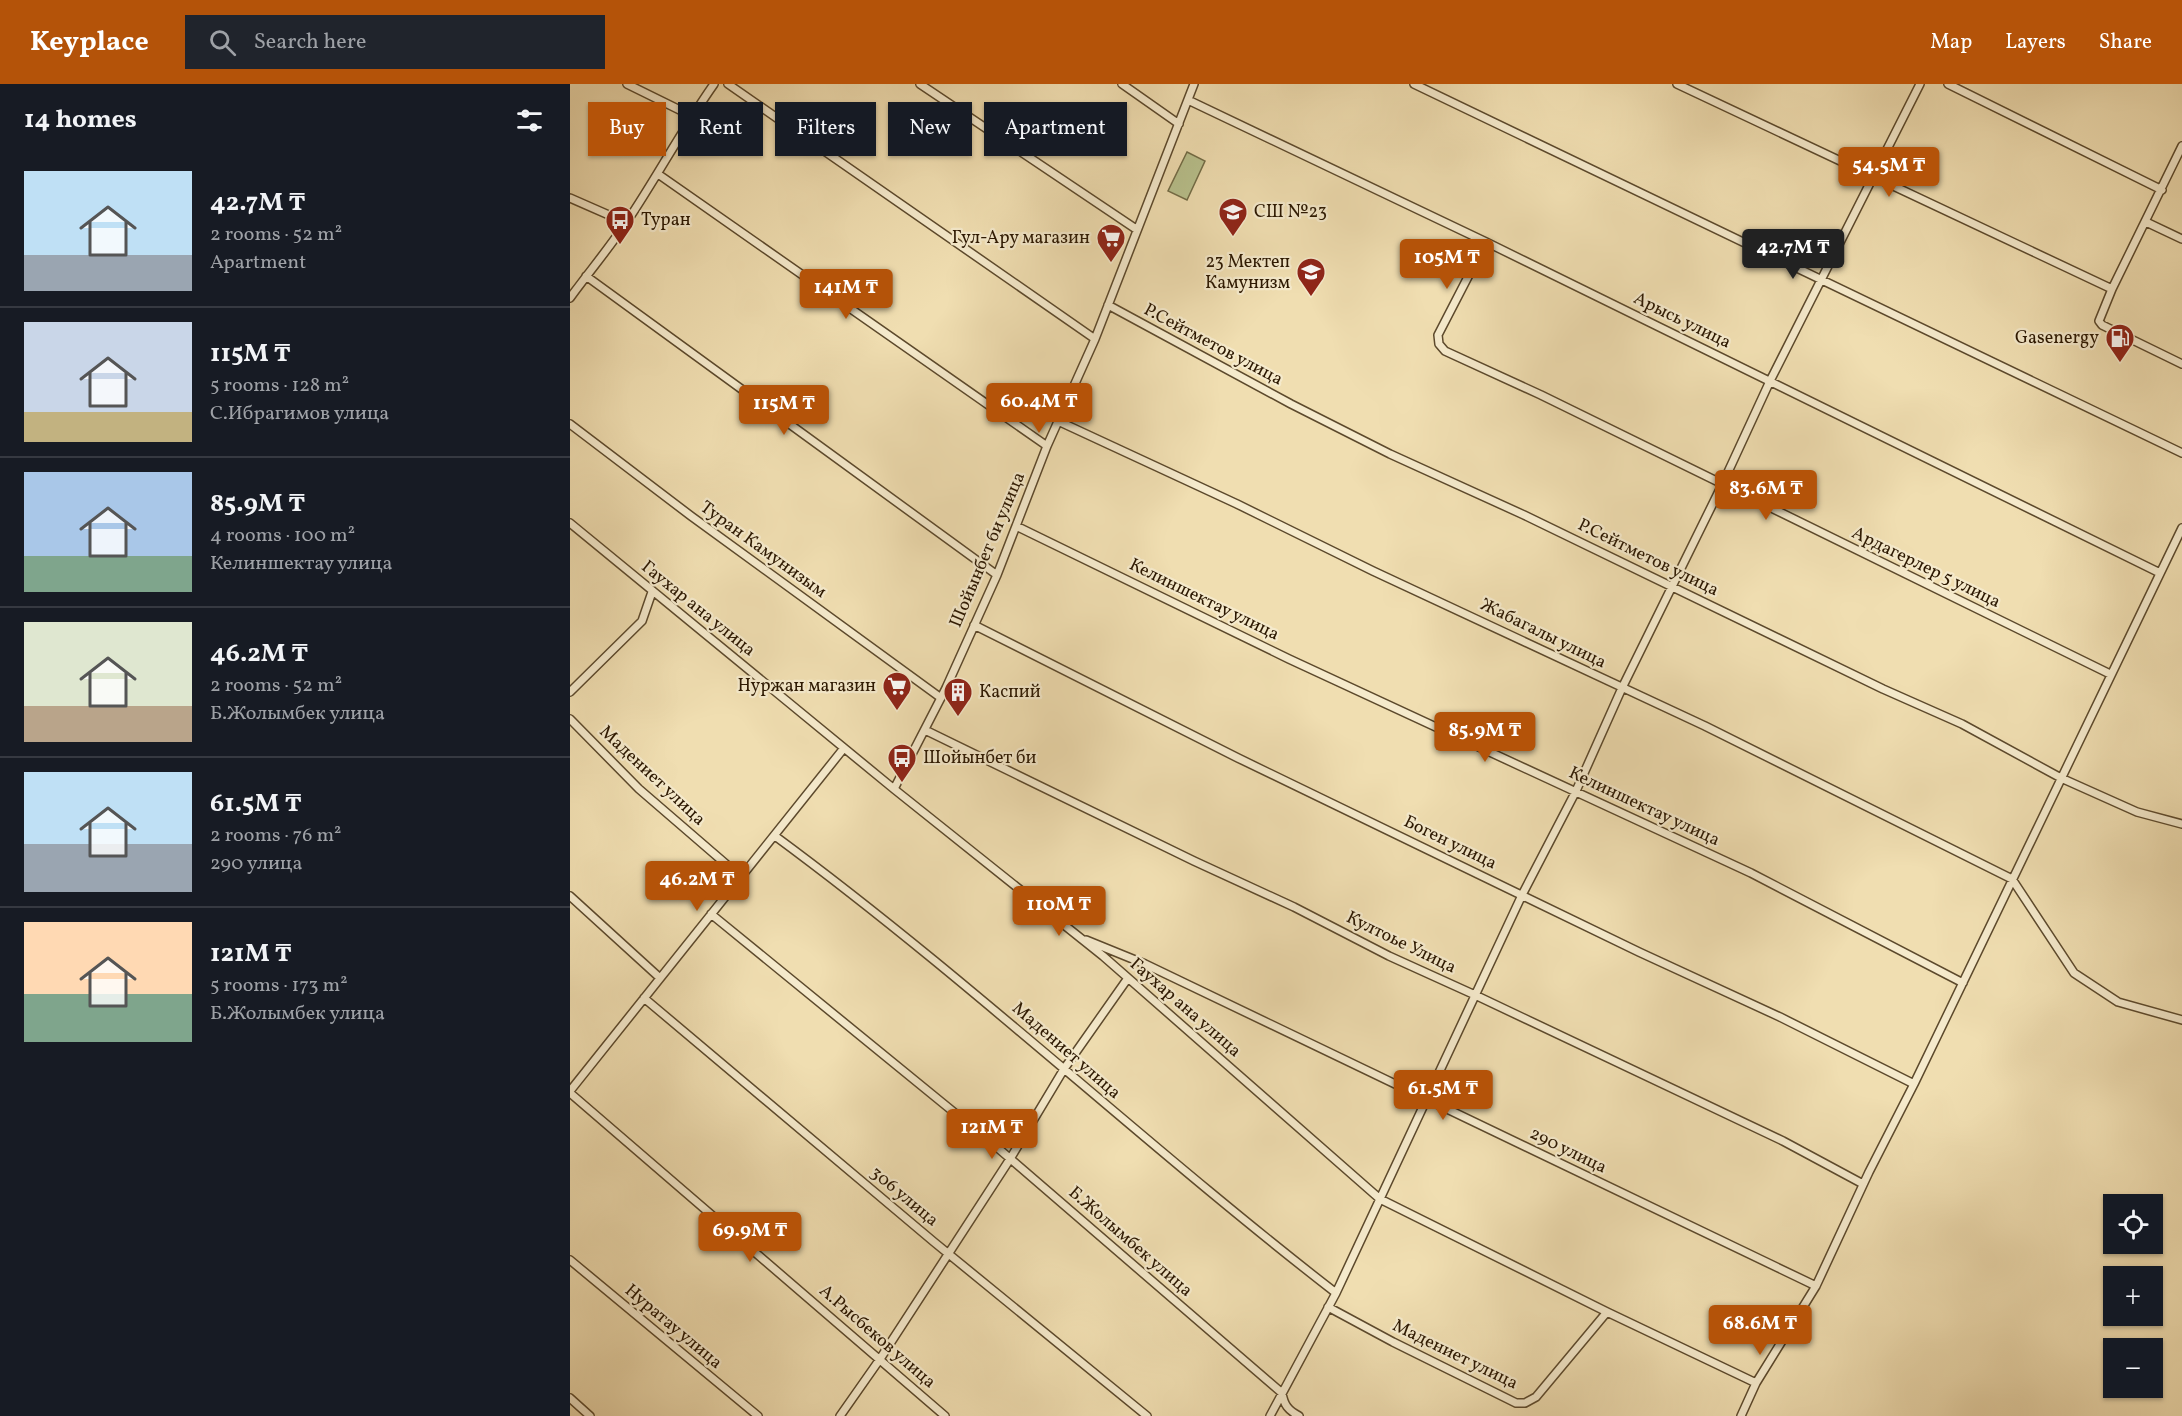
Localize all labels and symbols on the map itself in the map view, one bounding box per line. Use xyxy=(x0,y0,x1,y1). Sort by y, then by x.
pin: 54.5M ₸ xyxy=(1834,147,1944,198)
school or university icon: СШ №23 xyxy=(1217,196,1249,238)
place label: СШ №23 xyxy=(1254,200,1327,225)
bus stop icon: Туран xyxy=(604,204,636,246)
place label: Туран xyxy=(641,208,691,233)
supermarket icon: Гул-Ару магазин xyxy=(1095,222,1127,264)
place label: Гул-Ару магазин xyxy=(952,226,1090,251)
pin: 42.7M ₸ xyxy=(1738,229,1848,280)
pin: 105M ₸ xyxy=(1398,239,1496,290)
place label: 23 Мектеп Камунизм xyxy=(1205,250,1290,296)
school or university icon: 23 Мектеп Камунизм xyxy=(1295,256,1327,298)
pin: 141M ₸ xyxy=(797,269,895,320)
street label: Арысь улица xyxy=(1629,287,1735,355)
street label: Р.Сейтметов улица xyxy=(1139,298,1287,392)
fuel station icon: Gasenergy xyxy=(2104,322,2136,364)
place label: Gasenergy xyxy=(2015,326,2099,351)
pin: 60.4M ₸ xyxy=(984,383,1094,434)
pin: 115M ₸ xyxy=(735,385,833,436)
street label: Шойынбет би улица xyxy=(944,468,1032,632)
pin: 83.6M ₸ xyxy=(1711,470,1821,521)
street label: Туран Камунизым xyxy=(695,496,831,604)
street label: Р.Сейтметов улица xyxy=(1573,513,1723,603)
street label: Ардагерлер 5 улица xyxy=(1847,521,2005,615)
street label: Келиншектау улица xyxy=(1125,553,1283,647)
street label: Гаухар ана улица xyxy=(635,555,761,663)
street label: Жабагалы улица xyxy=(1476,593,1610,675)
supermarket icon: Нуржан магазин xyxy=(881,670,913,712)
place label: Нуржан магазин xyxy=(738,674,876,699)
building icon: Каспий xyxy=(942,676,974,718)
place label: Каспий xyxy=(979,680,1041,705)
pin: 85.9M ₸ xyxy=(1430,712,1540,763)
street label: Мадениет улица xyxy=(593,720,711,832)
bus stop icon: Шойынбет би xyxy=(886,742,918,784)
place label: Шойынбет би xyxy=(923,746,1036,771)
street label: Келиншектау улица xyxy=(1564,761,1724,853)
street label: Боген улица xyxy=(1399,810,1501,876)
pin: 46.2M ₸ xyxy=(642,861,752,912)
pin: 110M ₸ xyxy=(1010,886,1108,937)
street label: Култоье Улица xyxy=(1342,906,1460,980)
street label: Гаухар ана улица xyxy=(1124,952,1246,1064)
street label: Мадениет улица xyxy=(1006,997,1126,1105)
pin: 61.5M ₸ xyxy=(1388,1070,1498,1121)
pin: 121M ₸ xyxy=(943,1109,1041,1160)
street label: 290 улица xyxy=(1525,1122,1611,1180)
street label: 306 улица xyxy=(864,1161,944,1233)
street label: Б.Жолымбек улица xyxy=(1062,1181,1198,1303)
pin: 69.9M ₸ xyxy=(695,1212,805,1263)
street label: Нуратау улица xyxy=(619,1279,727,1375)
street label: А.Рысбеков улица xyxy=(813,1279,941,1395)
pin: 68.6M ₸ xyxy=(1705,1305,1815,1356)
street label: Мадениет улица xyxy=(1388,1314,1522,1396)

